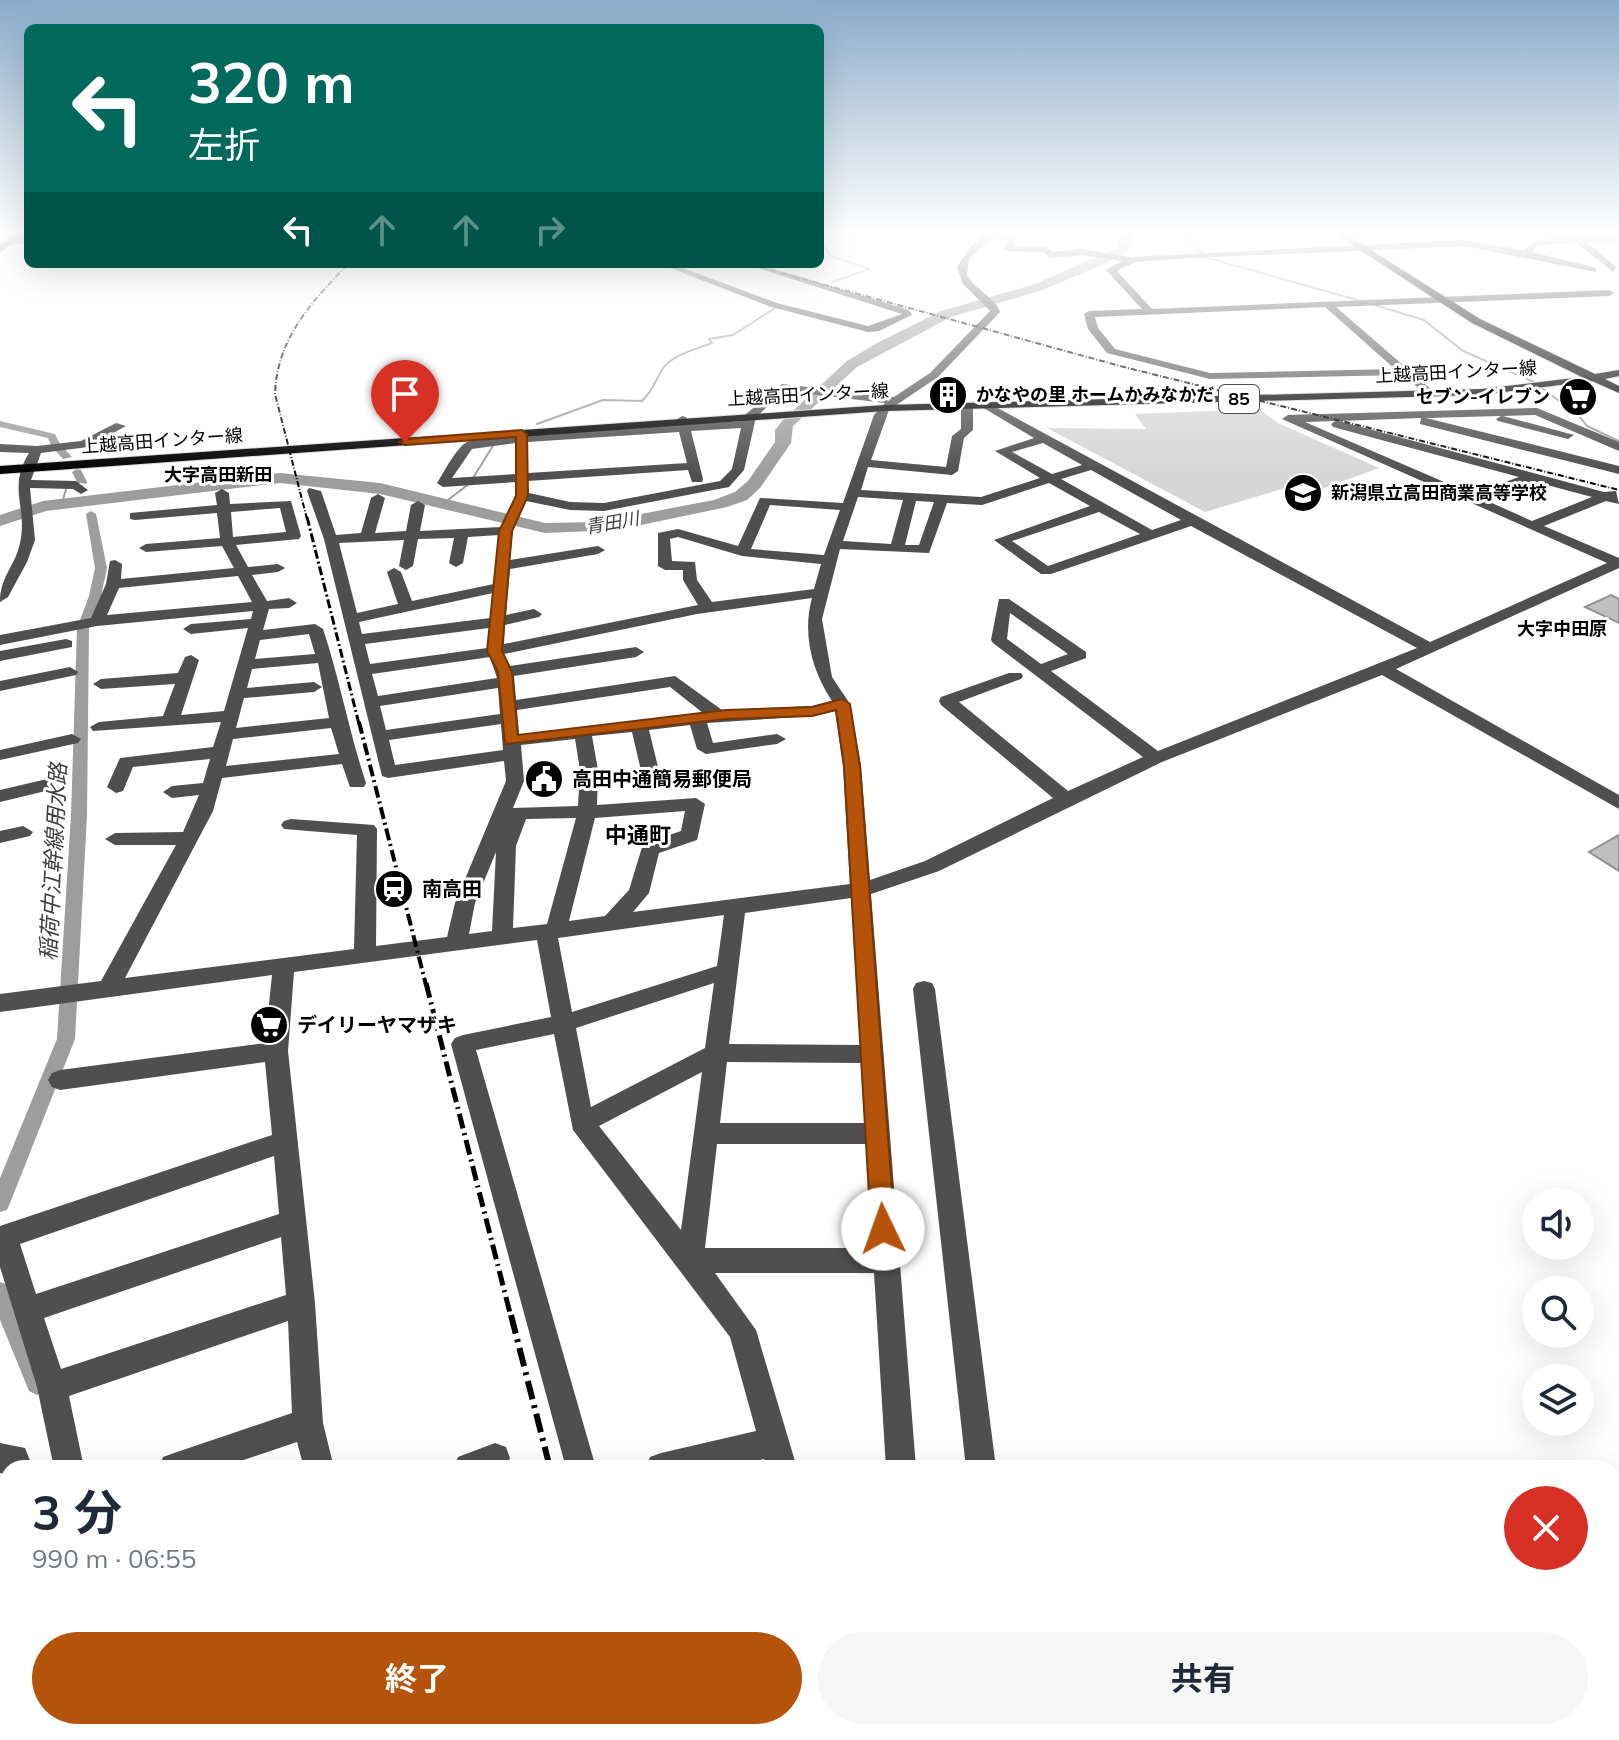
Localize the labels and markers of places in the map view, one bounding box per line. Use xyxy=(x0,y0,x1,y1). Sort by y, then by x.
pin xyxy=(371,360,439,442)
building icon: かなやの里 ホームかみなかだ xyxy=(927,374,969,416)
supermarket icon: セブン-イレブン xyxy=(1557,376,1599,418)
place label: かなやの里 ホームかみなかだ xyxy=(976,383,1214,406)
place label: セブン-イレブン xyxy=(1416,385,1550,408)
school or university icon: 新潟県立高田商業高等学校 xyxy=(1282,472,1324,514)
place label: 新潟県立高田商業高等学校 xyxy=(1331,481,1547,504)
public building icon: 高田中通簡易郵便局 xyxy=(523,758,565,800)
place label: 高田中通簡易郵便局 xyxy=(572,766,752,791)
station icon: 南高田 xyxy=(373,868,415,910)
place label: 南高田 xyxy=(422,876,482,901)
supermarket icon: デイリーヤマザキ xyxy=(248,1004,290,1046)
place label: デイリーヤマザキ xyxy=(297,1012,457,1037)

